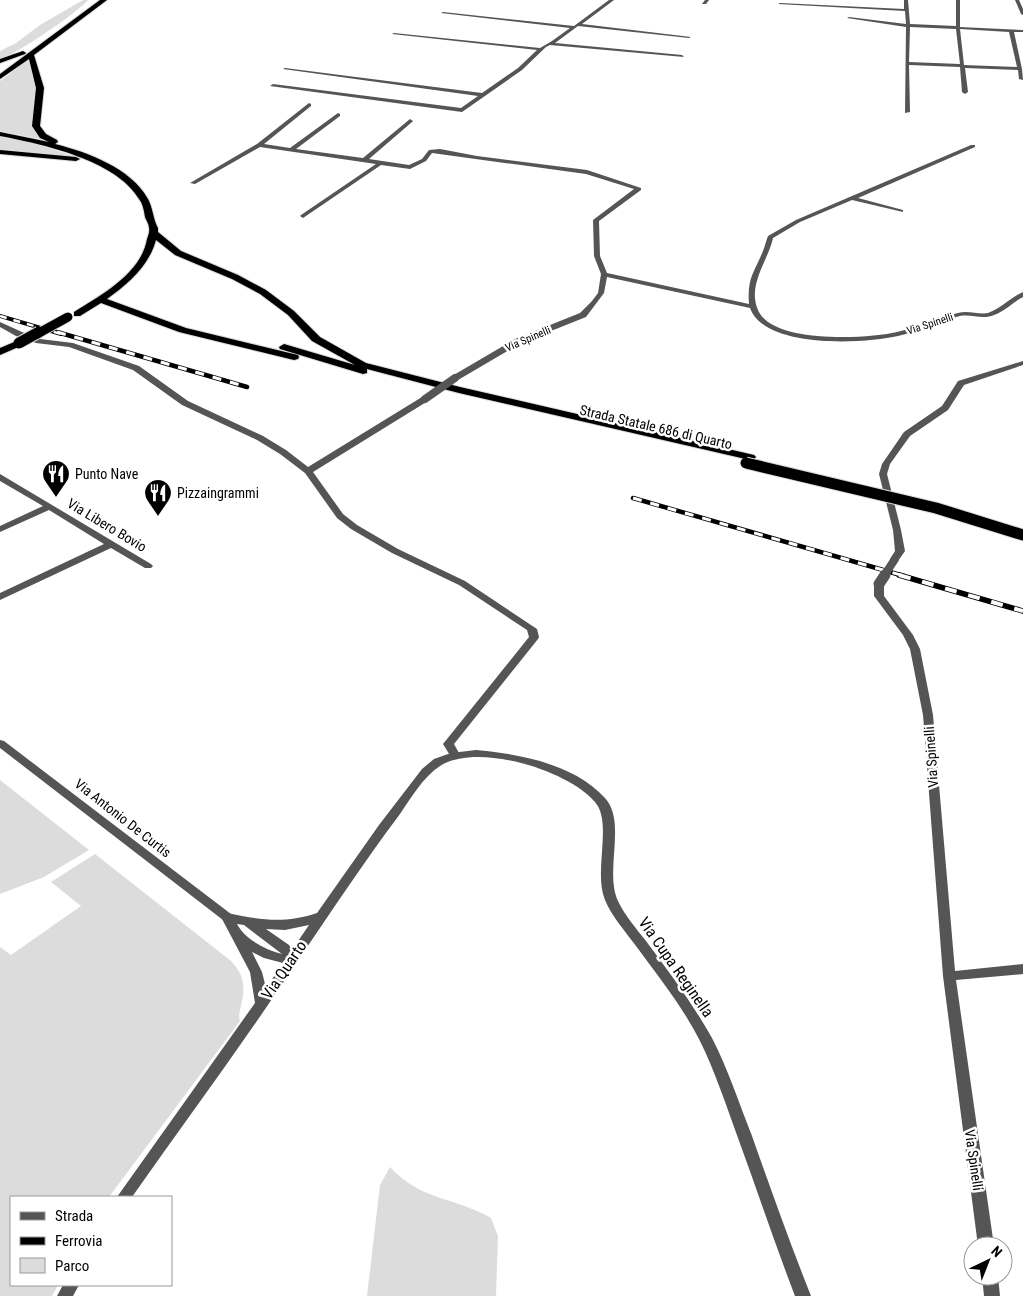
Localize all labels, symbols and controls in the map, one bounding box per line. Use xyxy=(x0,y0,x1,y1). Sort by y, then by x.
street label: Via Spinelli xyxy=(905,310,955,338)
street label: Via Spinelli xyxy=(503,324,553,354)
street label: Strada Statale 686 di Quarto xyxy=(578,402,734,452)
restaurant icon: Punto Nave xyxy=(41,459,71,498)
place label: Punto Nave xyxy=(75,466,139,482)
restaurant icon: Pizzaingrammi xyxy=(143,478,173,517)
place label: Pizzaingrammi xyxy=(177,485,259,501)
street label: Via Libero Bovio xyxy=(65,495,149,555)
street label: Via Spinelli xyxy=(921,726,941,788)
street label: Via Antonio De Curtis xyxy=(72,775,174,861)
street label: Via Cupa Reginella xyxy=(634,913,718,1021)
street label: Via Quarto xyxy=(257,937,311,1003)
street label: Via Spinelli xyxy=(962,1129,986,1191)
legend xyxy=(10,1196,172,1286)
text: Strada xyxy=(55,1207,93,1225)
text: Ferrovia xyxy=(55,1232,103,1250)
north arrow xyxy=(963,1236,1013,1286)
text: N xyxy=(988,1243,1005,1260)
text: Parco xyxy=(55,1257,89,1275)

